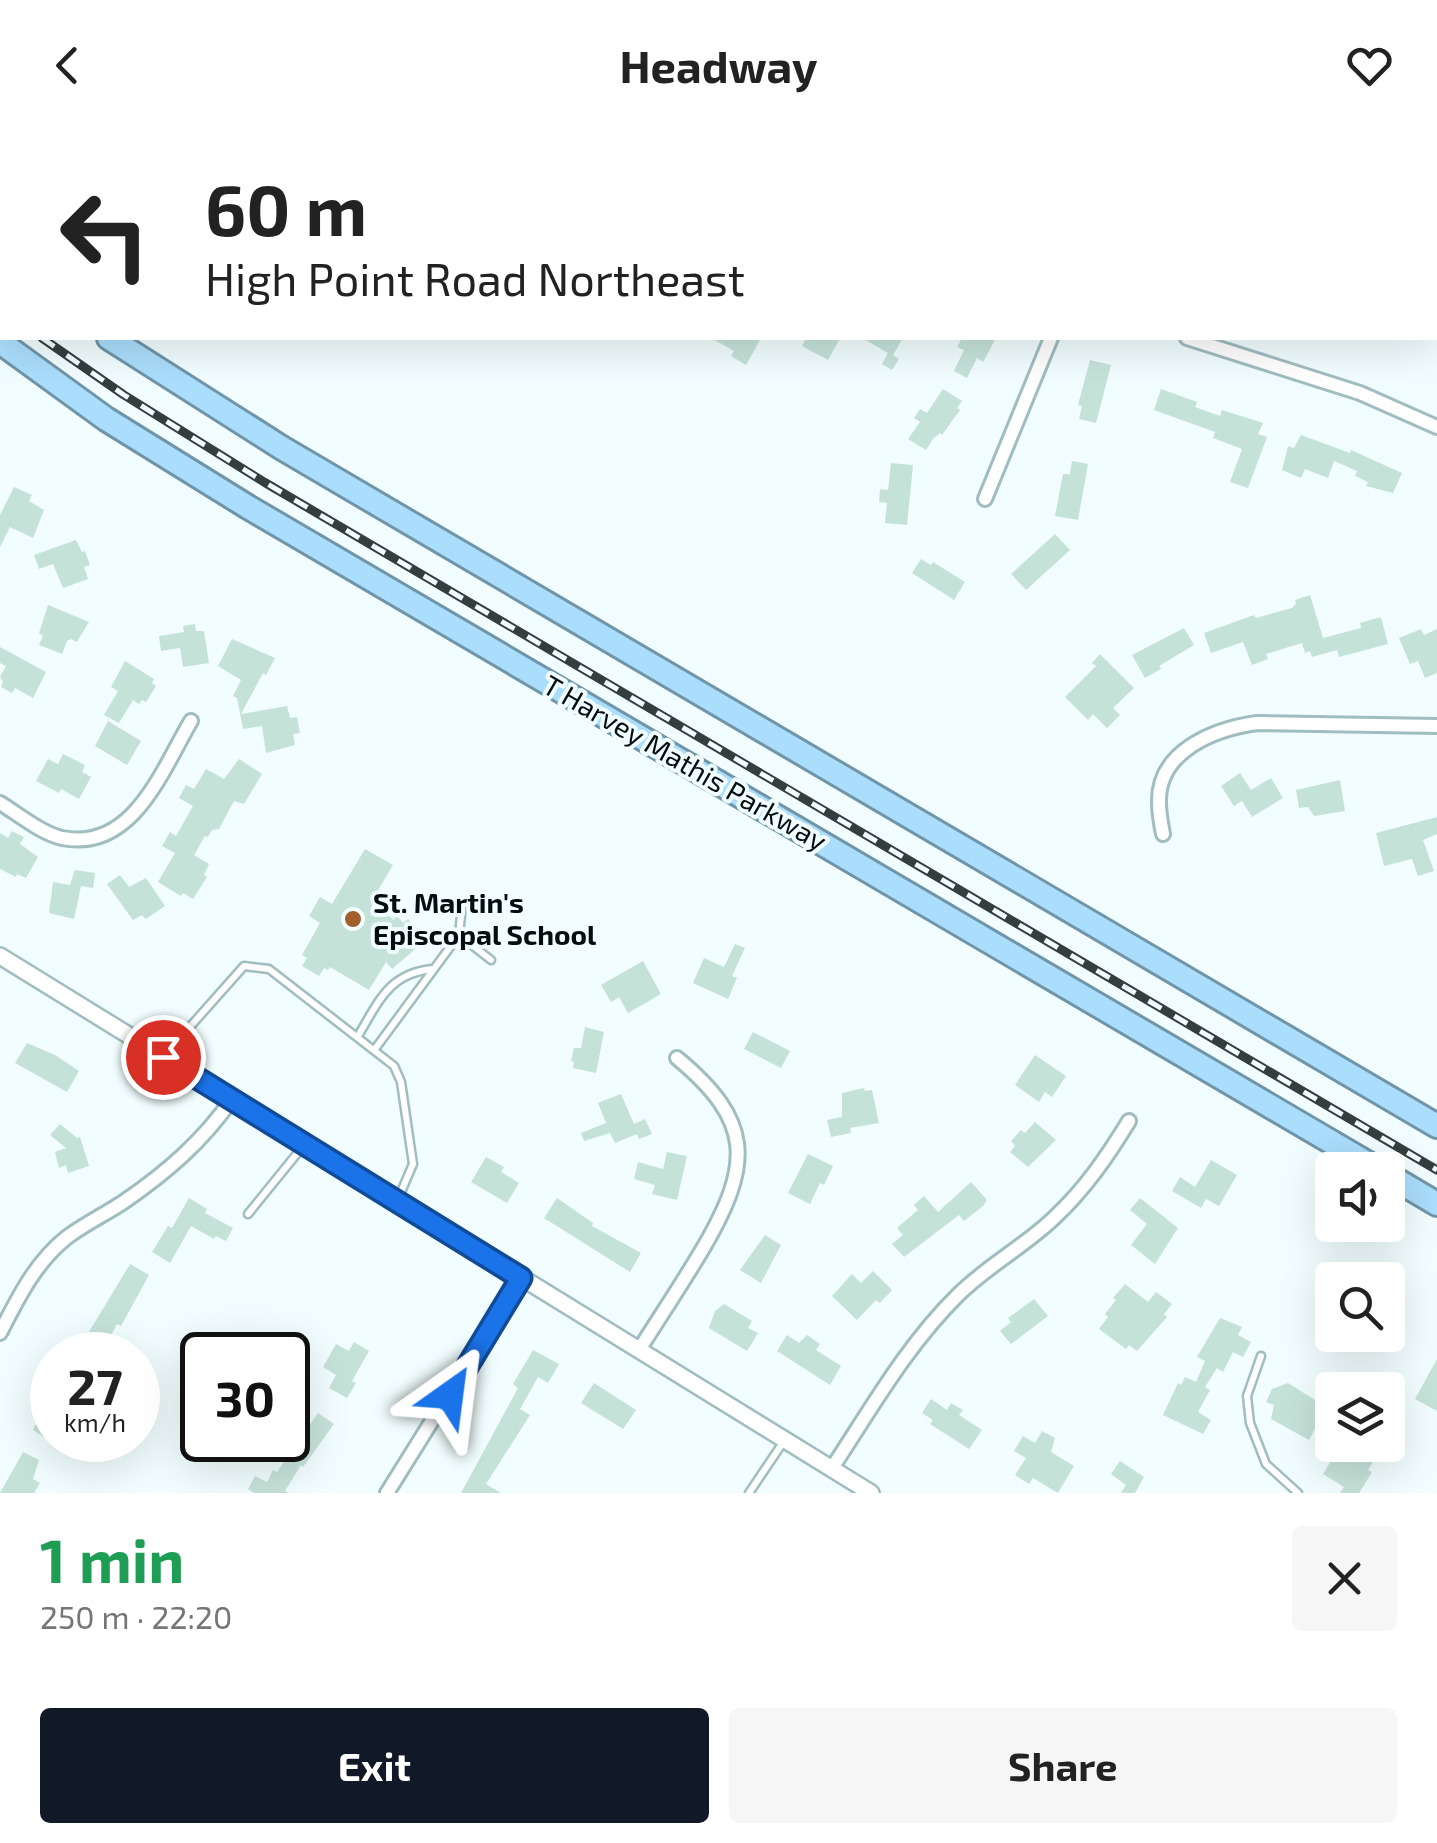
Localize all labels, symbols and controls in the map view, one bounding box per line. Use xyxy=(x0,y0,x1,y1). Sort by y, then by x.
icon: back xyxy=(40,38,95,93)
text: Headway xyxy=(620,38,817,92)
icon: heart xyxy=(1342,38,1397,93)
text: 60 m xyxy=(205,166,367,250)
icon: left xyxy=(40,170,170,300)
text: High Point Road Northeast xyxy=(205,251,745,305)
street label: T Harvey Mathis Parkway xyxy=(538,667,834,857)
place label: St. Martin's Episcopal School xyxy=(373,885,597,951)
marker: St. Martin's Episcopal School xyxy=(342,908,364,930)
pin xyxy=(121,1015,206,1100)
icon: arrive xyxy=(136,1030,191,1085)
map controls xyxy=(1315,1152,1405,1462)
button: sound xyxy=(1315,1152,1405,1242)
button: search xyxy=(1315,1262,1405,1352)
speed limit sign: 30 xyxy=(180,1332,310,1462)
position arrow xyxy=(398,1343,502,1447)
text: 27 xyxy=(67,1355,123,1415)
button: layers xyxy=(1315,1372,1405,1462)
text: km/h xyxy=(64,1407,126,1437)
text: 1 min xyxy=(40,1523,184,1595)
button: close xyxy=(1292,1526,1397,1631)
text: 250 m · 22:20 xyxy=(40,1597,232,1635)
button: Exit xyxy=(40,1708,709,1823)
button: Share xyxy=(729,1708,1397,1823)

